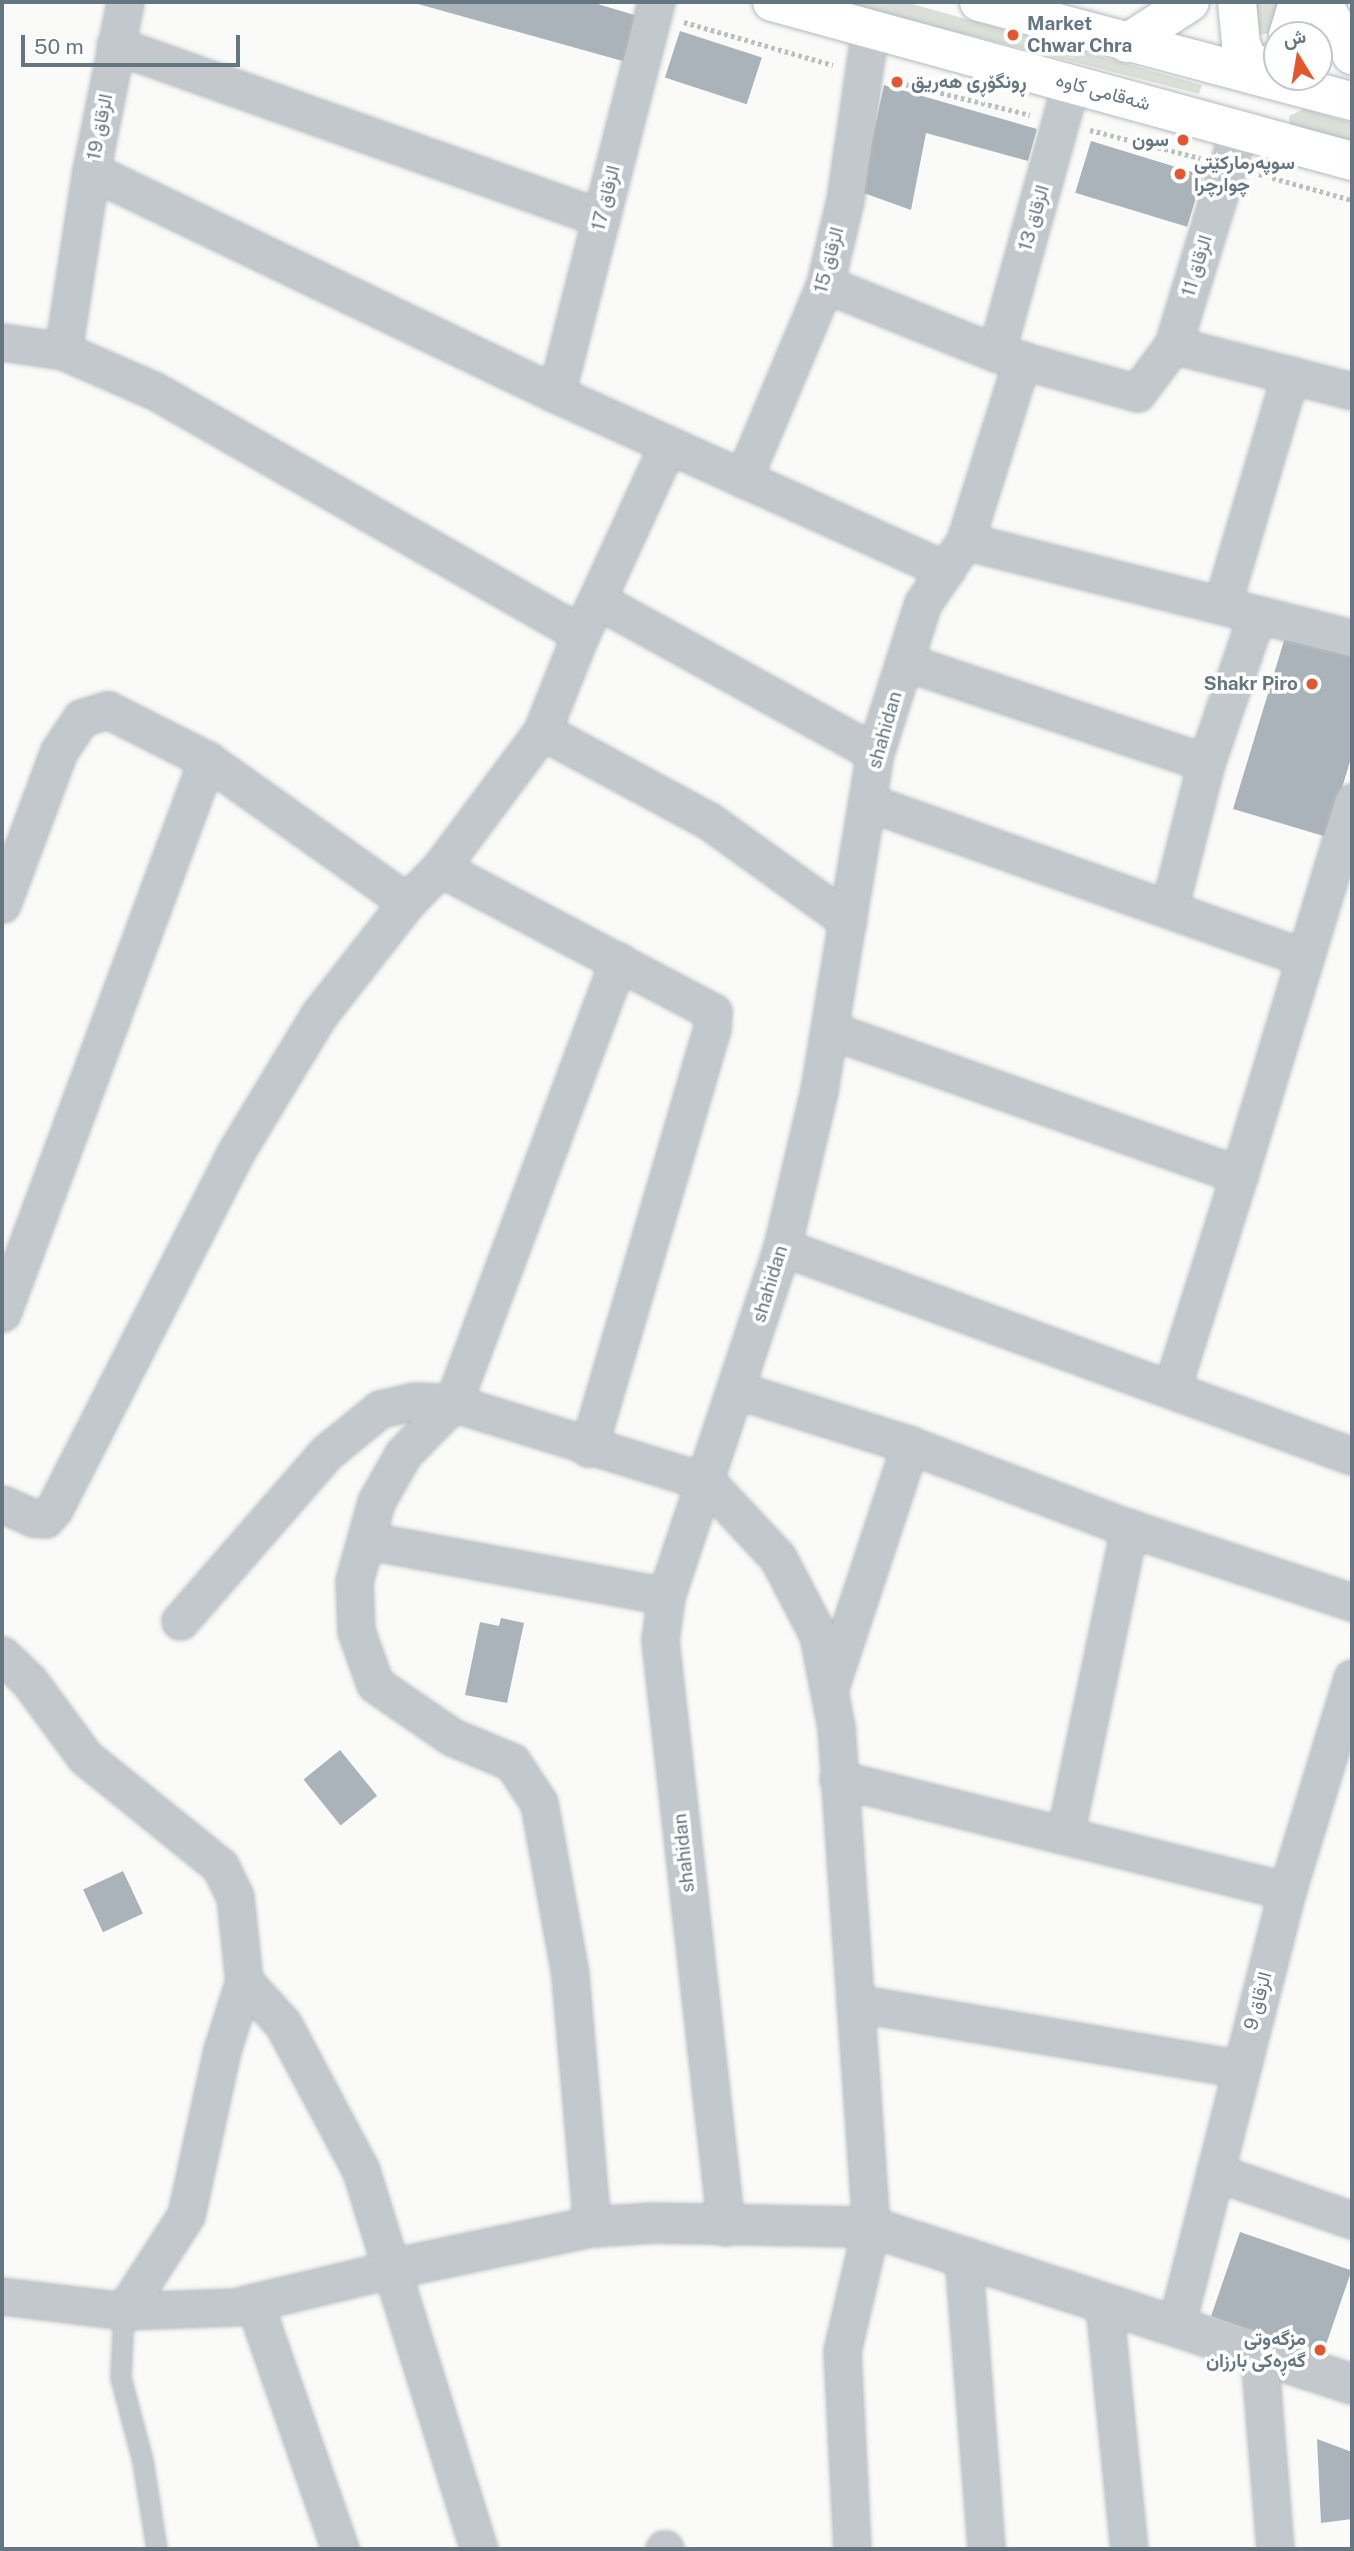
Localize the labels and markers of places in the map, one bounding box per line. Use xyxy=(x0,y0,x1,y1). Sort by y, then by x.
place label: Market Chwar Chra xyxy=(1027,13,1132,57)
marker: Market Chwar Chra xyxy=(1005,27,1021,43)
place label: ڕونگۆڕی هەریق xyxy=(911,71,1027,93)
marker: ڕونگۆڕی هەریق xyxy=(889,74,905,90)
place label: سون xyxy=(1132,129,1169,151)
marker: سون xyxy=(1175,132,1191,148)
place label: سوپەرمارکێتی چوارچرا xyxy=(1194,152,1295,196)
marker: سوپەرمارکێتی چوارچرا xyxy=(1172,166,1188,182)
place label: Shakr Piro xyxy=(1204,673,1298,695)
marker: Shakr Piro xyxy=(1304,676,1320,692)
place label: مزگەوتی گەڕەکی بارزان xyxy=(1206,2328,1306,2372)
marker: مزگەوتی گەڕەکی بارزان xyxy=(1312,2342,1328,2358)

